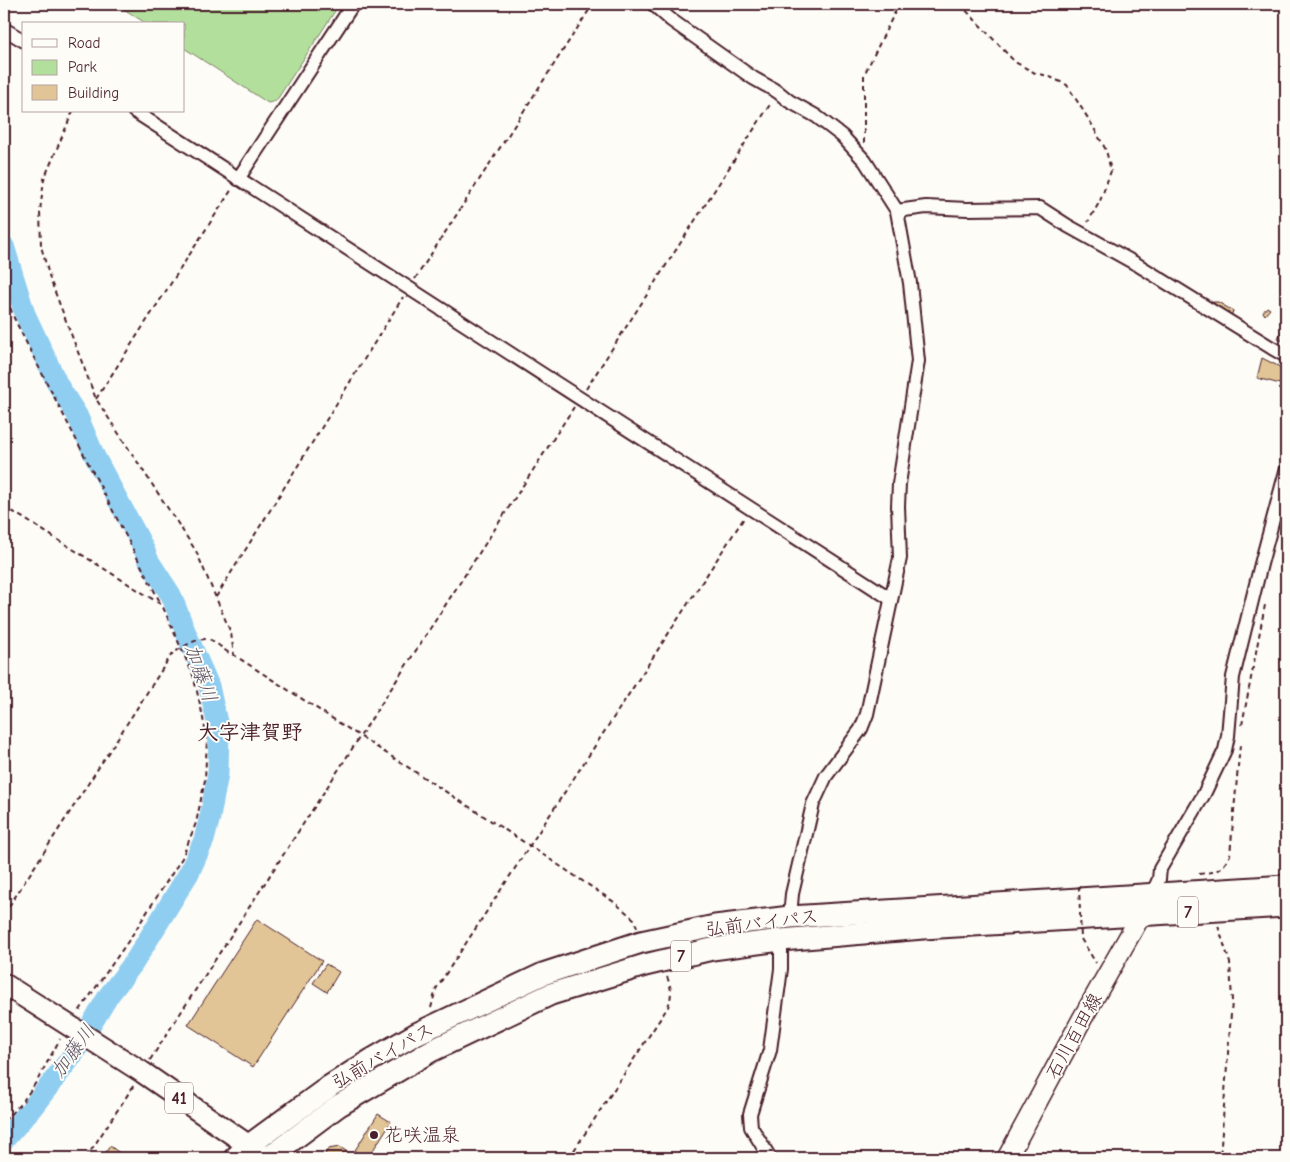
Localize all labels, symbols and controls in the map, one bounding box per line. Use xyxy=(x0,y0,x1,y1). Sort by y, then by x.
legend xyxy=(22,22,185,112)
text: Road xyxy=(68,34,100,52)
text: Park xyxy=(68,58,97,76)
text: Building xyxy=(68,84,119,102)
water label: 加藤川 xyxy=(180,641,222,705)
district label: 大字津賀野 xyxy=(198,720,303,744)
road number: 7 xyxy=(1178,896,1198,928)
street label: 弘前バイパス xyxy=(704,905,820,941)
road number: 7 xyxy=(671,940,691,971)
street label: 石川百田線 xyxy=(1041,989,1107,1083)
street label: 弘前バイパス xyxy=(328,1018,438,1094)
water label: 加藤川 xyxy=(46,1020,100,1082)
road number: 41 xyxy=(165,1082,193,1114)
place label: 花咲温泉 xyxy=(384,1124,460,1146)
marker: 花咲温泉 xyxy=(368,1129,380,1141)

